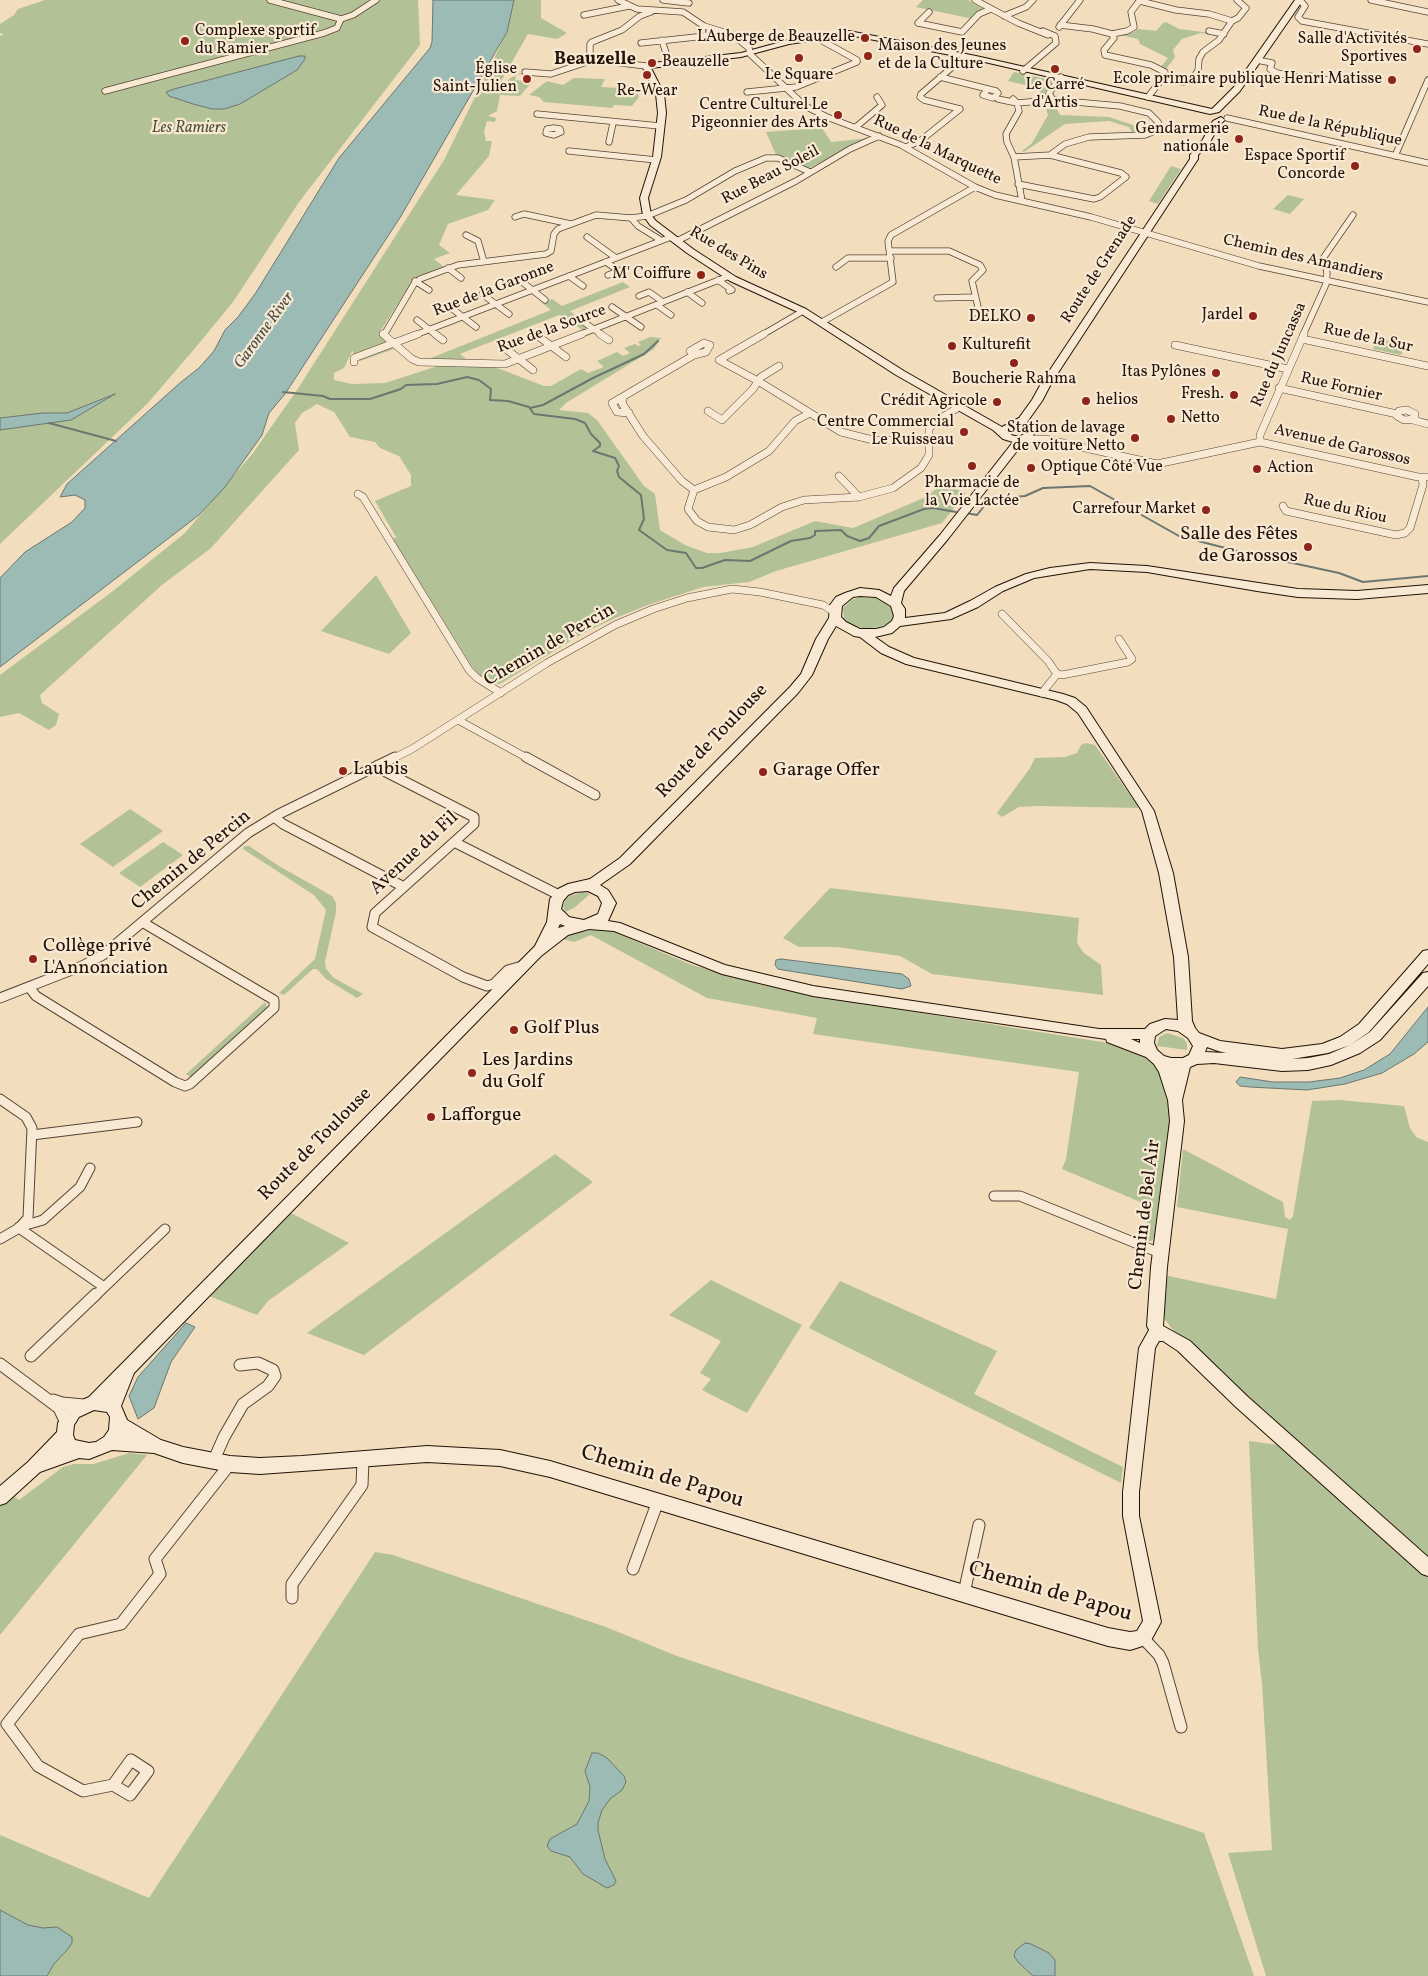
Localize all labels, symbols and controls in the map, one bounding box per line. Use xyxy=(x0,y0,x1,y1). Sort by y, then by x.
place label: Complexe sportif du Ramier xyxy=(195,22,315,60)
place label: L'Auberge de Beauzelle xyxy=(697,28,855,48)
place label: Salle d'Activités Sportives xyxy=(1298,30,1407,68)
marker: L'Auberge de Beauzelle xyxy=(859,32,871,44)
marker: Complexe sportif du Ramier xyxy=(179,35,191,47)
place label: Maison des Jeunes et de la Culture xyxy=(878,37,1006,75)
marker: Salle d'Activités Sportives xyxy=(1411,43,1423,55)
district label: Beauzelle xyxy=(554,50,636,72)
marker: Maison des Jeunes et de la Culture xyxy=(862,50,874,62)
marker: Le Square xyxy=(793,52,805,64)
place label: Beauzelle xyxy=(662,53,729,73)
marker: Beauzelle xyxy=(646,57,658,69)
place label: Église Saint-Julien xyxy=(433,60,517,98)
marker: Le Carré d'Artis xyxy=(1049,63,1061,75)
place label: Le Square xyxy=(765,66,833,86)
marker: Re-Wear xyxy=(641,69,653,81)
place label: Ecole primaire publique Henri Matisse xyxy=(1113,70,1382,90)
marker: Église Saint-Julien xyxy=(521,73,533,85)
marker: Ecole primaire publique Henri Matisse xyxy=(1386,74,1398,86)
place label: Le Carré d'Artis xyxy=(1025,76,1085,114)
place label: Re-Wear xyxy=(617,82,677,102)
place label: Centre Culturel Le Pigeonnier des Arts xyxy=(691,96,828,134)
street label: Rue de la République xyxy=(1256,102,1404,152)
marker: Centre Culturel Le Pigeonnier des Arts xyxy=(832,109,844,121)
street label: Rue de la Marquette xyxy=(870,112,1004,190)
park label: Les Ramiers xyxy=(152,119,226,139)
place label: Gendarmerie nationale xyxy=(1136,120,1229,158)
marker: Gendarmerie nationale xyxy=(1233,133,1245,145)
street label: Rue Beau Soleil xyxy=(719,142,823,210)
place label: Espace Sportif Concorde xyxy=(1244,147,1345,185)
marker: Espace Sportif Concorde xyxy=(1349,160,1361,172)
street label: Route de Grenade xyxy=(1058,213,1142,327)
street label: Rue des Pins xyxy=(685,223,771,285)
street label: Chemin des Amandiers xyxy=(1221,231,1385,287)
street label: Rue de la Garonne xyxy=(431,258,557,322)
place label: M' Coiffure xyxy=(612,265,691,285)
marker: M' Coiffure xyxy=(695,269,707,281)
water label: Garonne River xyxy=(231,289,299,373)
street label: Rue du Juncassa xyxy=(1248,300,1312,410)
street label: Rue de la Source xyxy=(495,301,609,359)
place label: Jardel xyxy=(1202,306,1243,326)
place label: DELKO xyxy=(969,308,1021,328)
marker: Jardel xyxy=(1247,310,1259,322)
marker: DELKO xyxy=(1025,312,1037,324)
street label: Rue de la Sur xyxy=(1321,320,1415,358)
place label: Kulturefit xyxy=(962,336,1031,356)
marker: Kulturefit xyxy=(946,340,958,352)
marker: Boucherie Rahma xyxy=(1008,357,1020,369)
place label: Itas Pylônes xyxy=(1121,363,1206,383)
marker: Itas Pylônes xyxy=(1210,367,1222,379)
street label: Rue Fornier xyxy=(1299,369,1383,407)
place label: Boucherie Rahma xyxy=(952,370,1076,390)
place label: Fresh. xyxy=(1181,385,1224,405)
marker: Fresh. xyxy=(1228,389,1240,401)
place label: helios xyxy=(1096,391,1138,411)
place label: Crédit Agricole xyxy=(881,392,987,412)
marker: helios xyxy=(1080,395,1092,407)
marker: Crédit Agricole xyxy=(991,396,1003,408)
place label: Netto xyxy=(1181,409,1220,429)
place label: Centre Commercial Le Ruisseau xyxy=(817,413,954,451)
marker: Netto xyxy=(1165,413,1177,425)
place label: Station de lavage de voiture Netto xyxy=(1007,419,1125,457)
street label: Avenue de Garossos xyxy=(1272,421,1412,471)
marker: Centre Commercial Le Ruisseau xyxy=(958,426,970,438)
marker: Station de lavage de voiture Netto xyxy=(1129,432,1141,444)
place label: Optique Côté Vue xyxy=(1041,458,1163,478)
place label: Action xyxy=(1267,459,1314,479)
marker: Pharmacie de la Voie Lactée xyxy=(966,460,978,472)
marker: Optique Côté Vue xyxy=(1025,462,1037,474)
marker: Action xyxy=(1251,463,1263,475)
place label: Pharmacie de la Voie Lactée xyxy=(925,474,1019,512)
street label: Rue du Riou xyxy=(1301,491,1389,529)
place label: Carrefour Market xyxy=(1072,500,1196,520)
marker: Carrefour Market xyxy=(1200,504,1212,516)
place label: Salle des Fêtes de Garossos xyxy=(1180,525,1298,569)
marker: Salle des Fêtes de Garossos xyxy=(1302,541,1314,553)
street label: Chemin de Percin xyxy=(481,599,619,693)
street label: Route de Toulouse xyxy=(653,680,773,804)
place label: Laubis xyxy=(353,760,408,782)
place label: Garage Offer xyxy=(773,761,880,783)
marker: Laubis xyxy=(337,765,349,777)
marker: Garage Offer xyxy=(757,766,769,778)
street label: Chemin de Percin xyxy=(128,806,256,916)
street label: Avenue du Fil xyxy=(366,807,464,901)
place label: Collège privé L'Annonciation xyxy=(43,937,168,981)
marker: Collège privé L'Annonciation xyxy=(27,953,39,965)
place label: Golf Plus xyxy=(524,1019,599,1041)
marker: Golf Plus xyxy=(508,1024,520,1036)
place label: Les Jardins du Golf xyxy=(482,1051,573,1095)
marker: Les Jardins du Golf xyxy=(466,1067,478,1079)
street label: Route de Toulouse xyxy=(255,1084,377,1206)
place label: Lafforgue xyxy=(441,1106,521,1128)
marker: Lafforgue xyxy=(425,1111,437,1123)
street label: Chemin de Bel Air xyxy=(1125,1139,1167,1291)
street label: Chemin de Papou xyxy=(577,1441,747,1515)
street label: Chemin de Papou xyxy=(965,1557,1135,1629)

